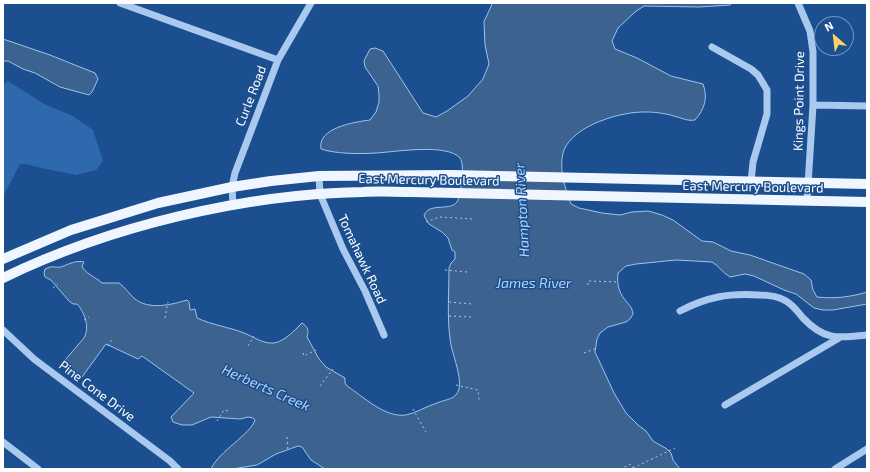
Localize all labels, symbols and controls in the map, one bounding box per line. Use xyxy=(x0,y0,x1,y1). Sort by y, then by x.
north arrow xyxy=(814,16,854,56)
text: N xyxy=(822,18,835,33)
street label: Kings Point Drive xyxy=(790,51,808,151)
street label: Curle Road xyxy=(232,63,270,129)
water label: Hampton River xyxy=(511,162,533,258)
street label: East Mercury Boulevard xyxy=(358,171,500,189)
street label: East Mercury Boulevard xyxy=(682,178,824,196)
street label: Tomahawk Road xyxy=(334,212,390,306)
water label: James River xyxy=(496,275,572,291)
street label: Pine Cone Drive xyxy=(56,357,138,425)
water label: Herberts Creek xyxy=(219,361,313,415)

